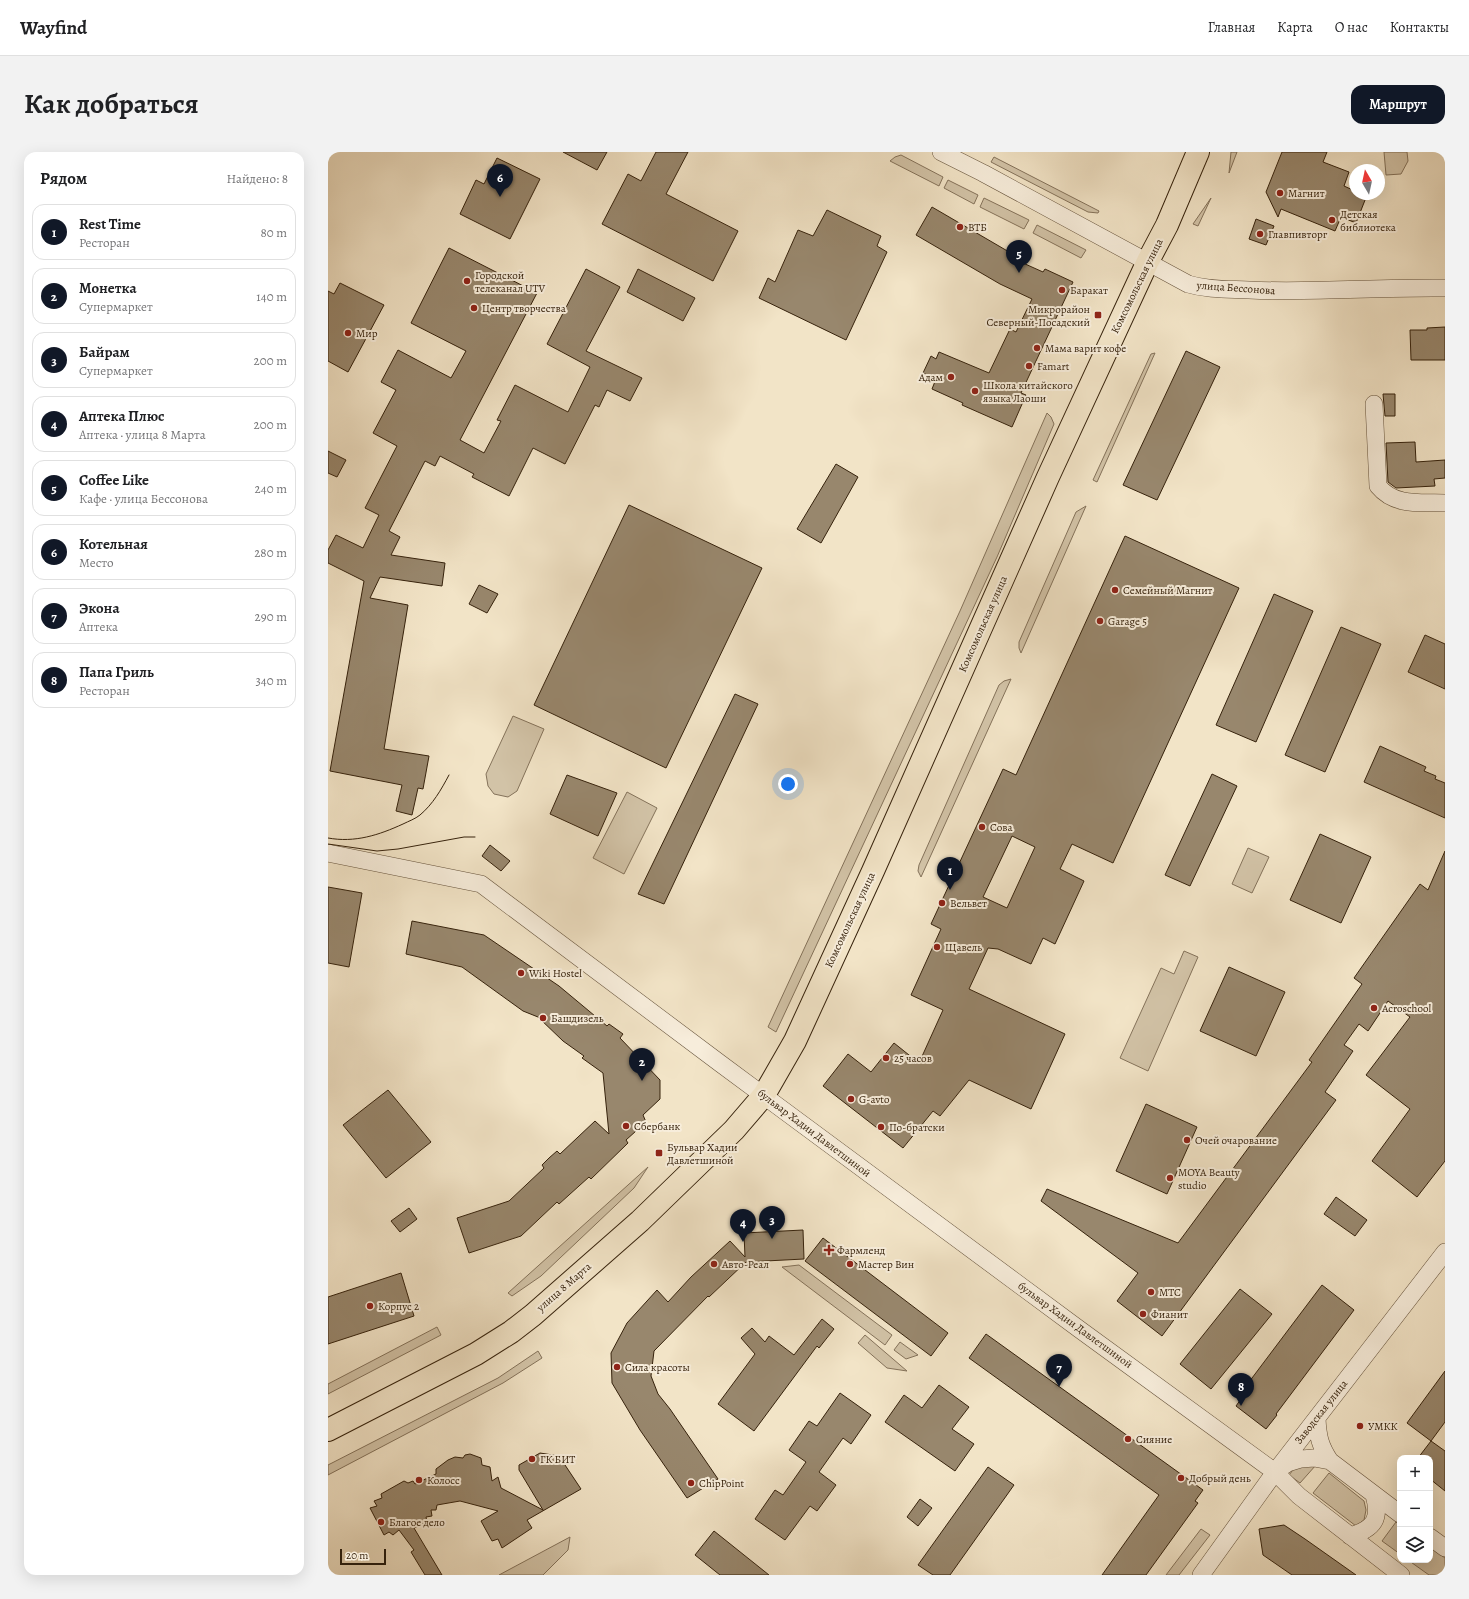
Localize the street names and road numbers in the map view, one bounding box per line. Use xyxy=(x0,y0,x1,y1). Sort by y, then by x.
street label: Комсомольская улица xyxy=(1107,235,1167,336)
street label: улица Бессонова xyxy=(1195,278,1277,298)
street label: Комсомольская улица xyxy=(955,573,1011,675)
street label: Комсомольская улица xyxy=(821,869,879,970)
street label: бульвар Хадии Давлетшиной xyxy=(754,1085,874,1181)
street label: улица 8 Марта xyxy=(533,1258,595,1316)
street label: бульвар Хадии Давлетшиной xyxy=(1015,1278,1135,1372)
street label: Заводская улица xyxy=(1291,1376,1351,1447)

